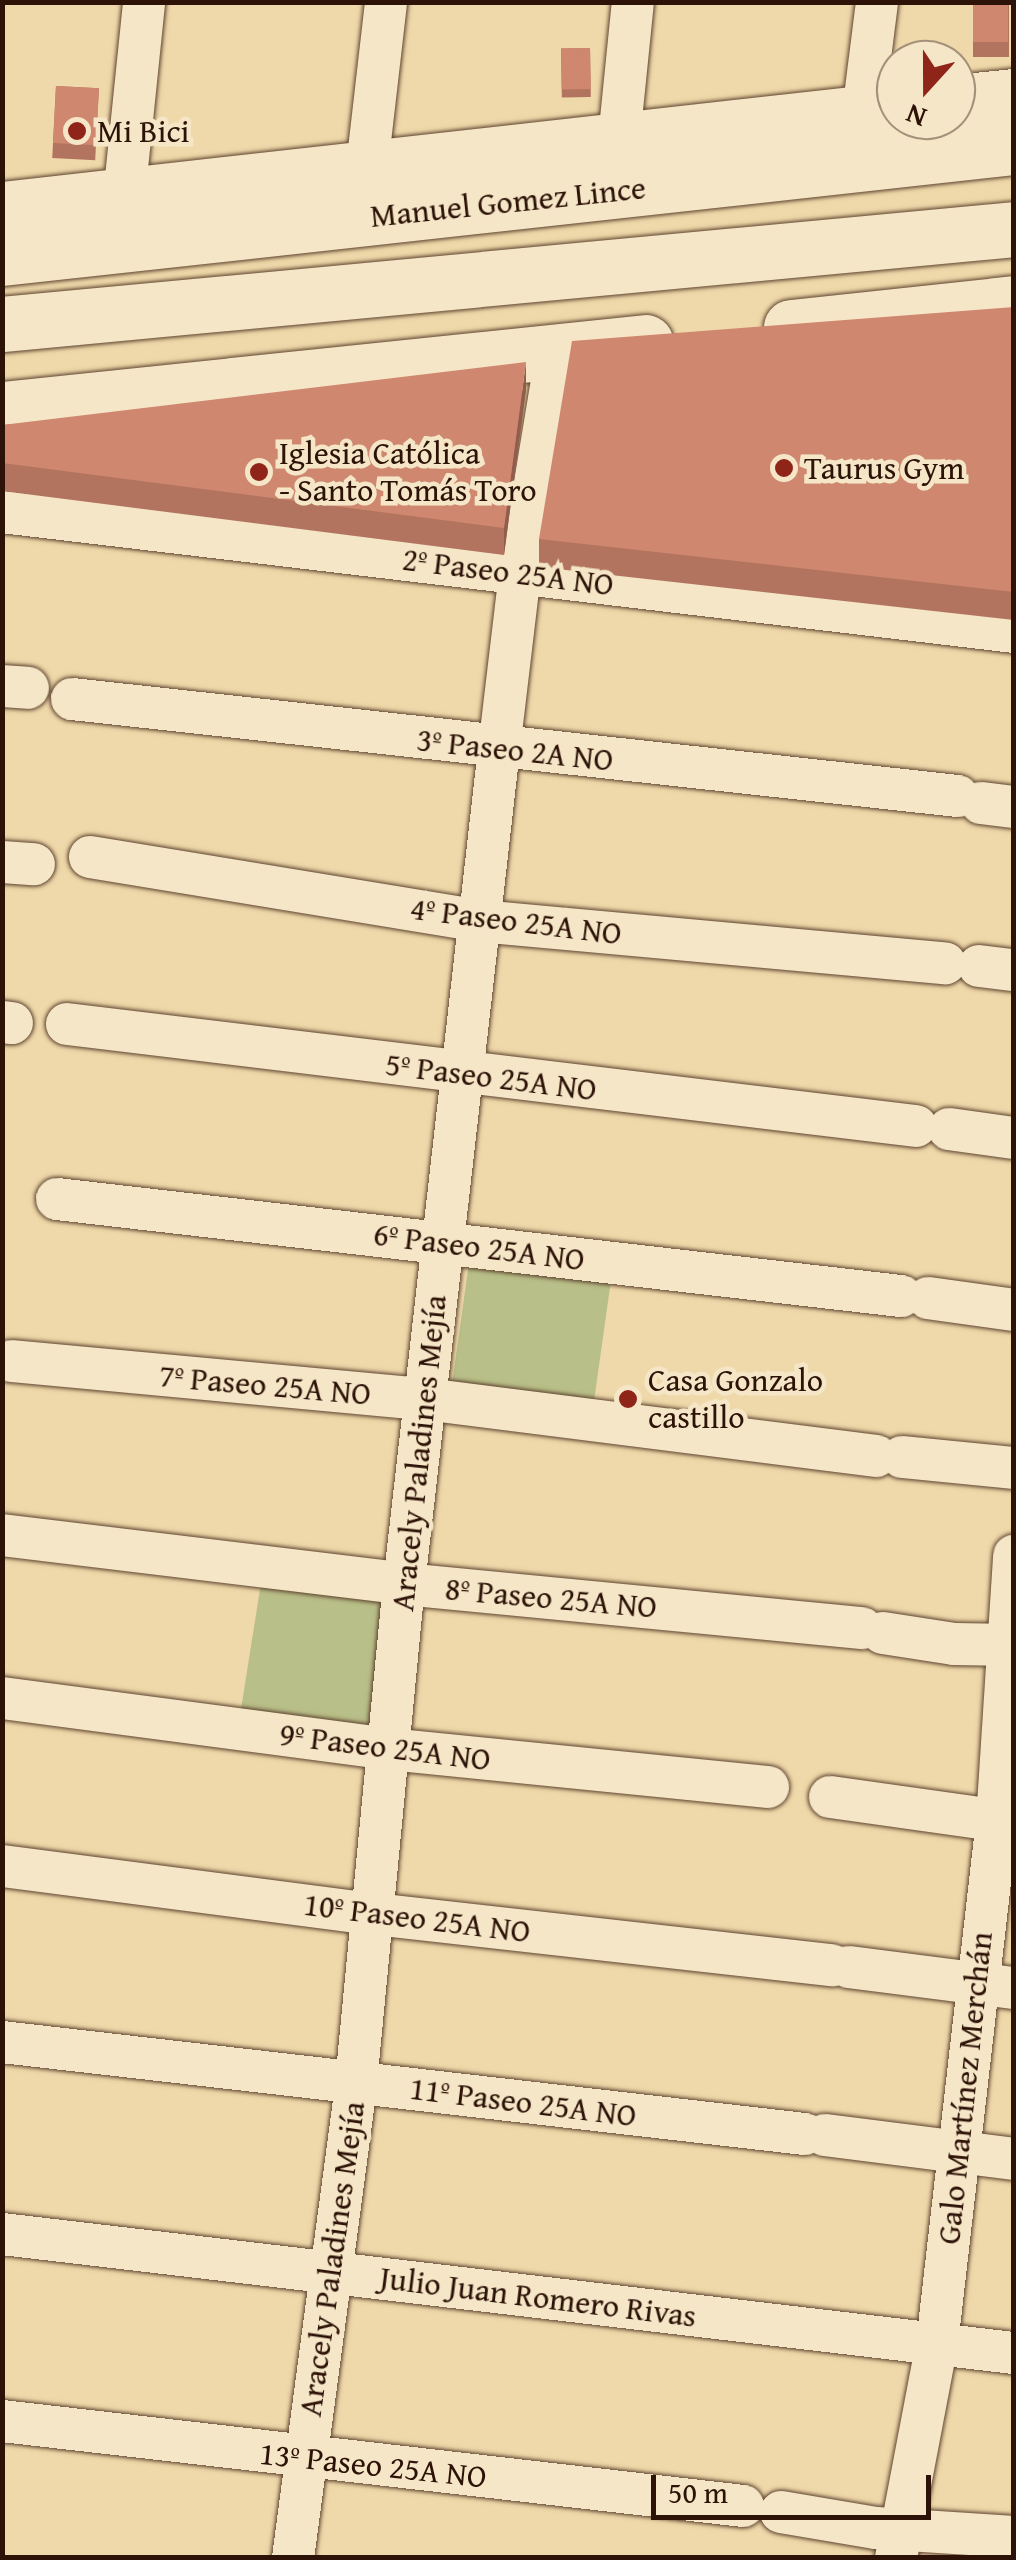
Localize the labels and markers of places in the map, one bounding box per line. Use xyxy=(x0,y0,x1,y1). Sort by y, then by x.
place label: Mi Bici xyxy=(97,112,190,150)
marker: Mi Bici xyxy=(66,120,88,142)
place label: Iglesia Católica - Santo Tomás Toro xyxy=(279,435,536,510)
place label: Taurus Gym xyxy=(804,449,964,487)
marker: Taurus Gym xyxy=(773,457,795,479)
marker: Iglesia Católica - Santo Tomás Toro xyxy=(248,461,270,483)
place label: Casa Gonzalo castillo xyxy=(648,1362,823,1437)
marker: Casa Gonzalo castillo xyxy=(617,1388,639,1410)

